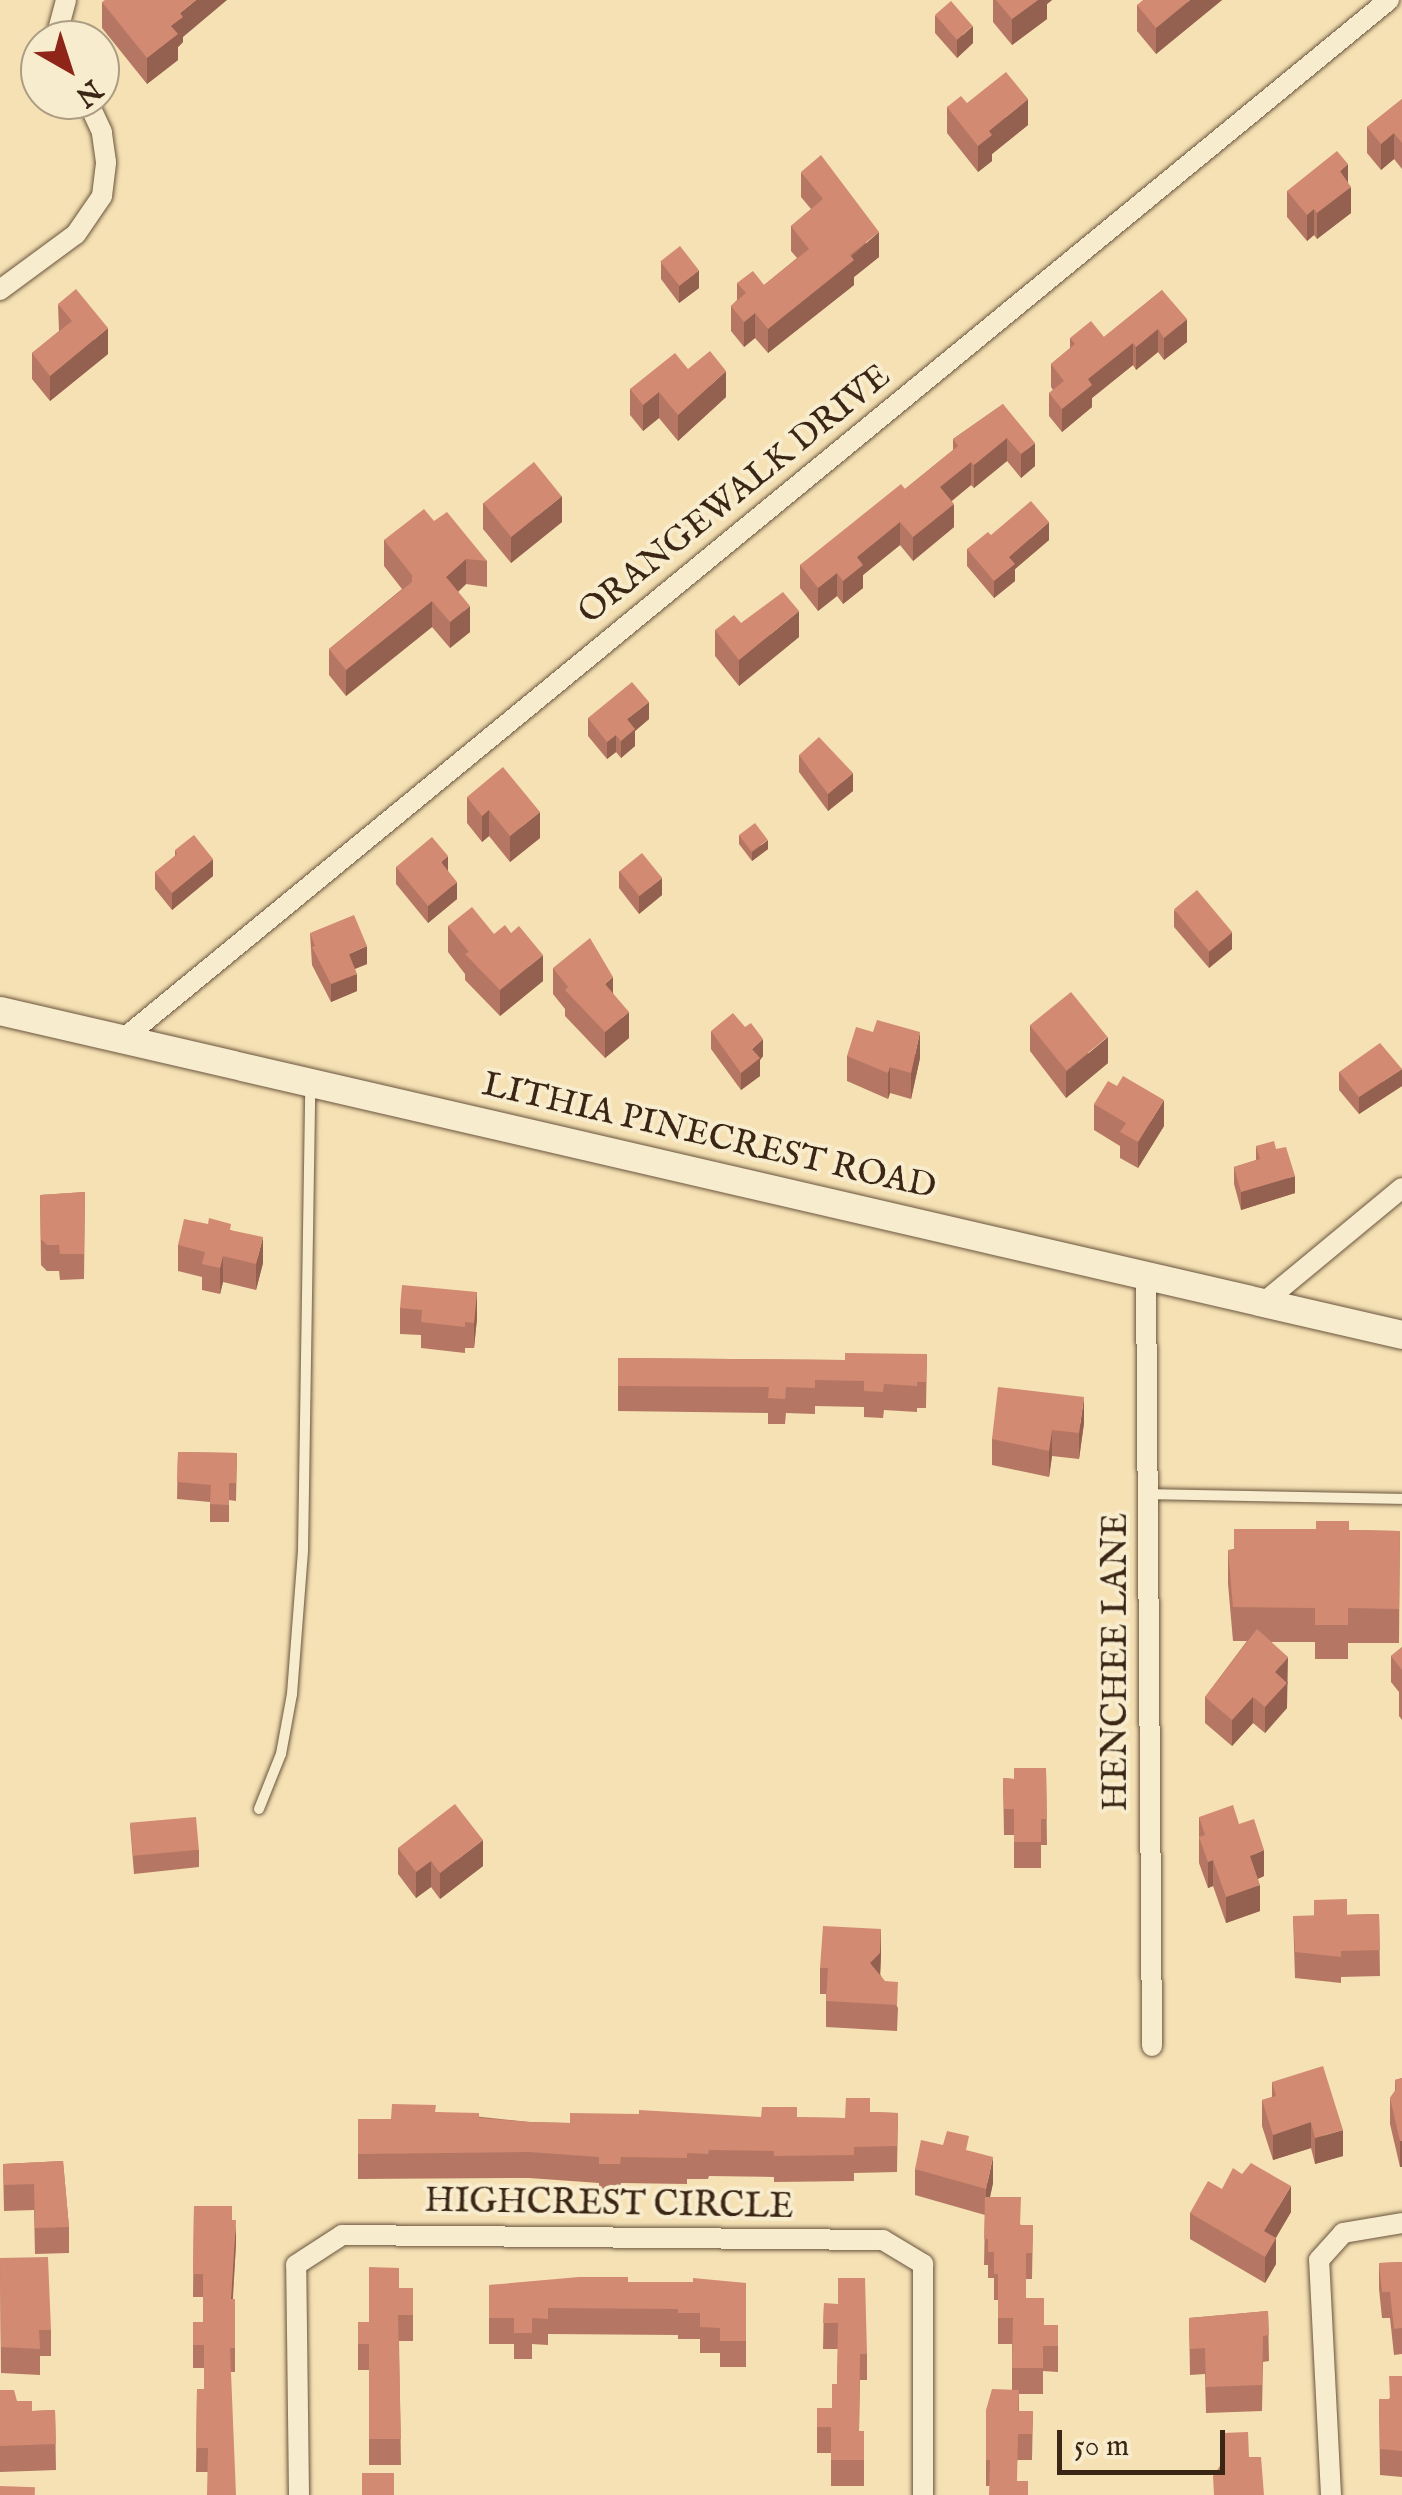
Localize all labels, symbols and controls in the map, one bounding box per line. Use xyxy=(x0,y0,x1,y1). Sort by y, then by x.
north arrow xyxy=(20,20,120,120)
text: N xyxy=(68,71,108,113)
street label: ORANGEWALK DRIVE xyxy=(570,356,900,634)
street label: LITHIA PINECREST ROAD xyxy=(478,1064,940,1210)
street label: HENCHEE LANE xyxy=(1096,1513,1138,1811)
street label: HIGHCREST CIRCLE xyxy=(424,2181,794,2229)
scale bar xyxy=(1062,2410,1230,2472)
text: 50 m xyxy=(1074,2428,1129,2466)

